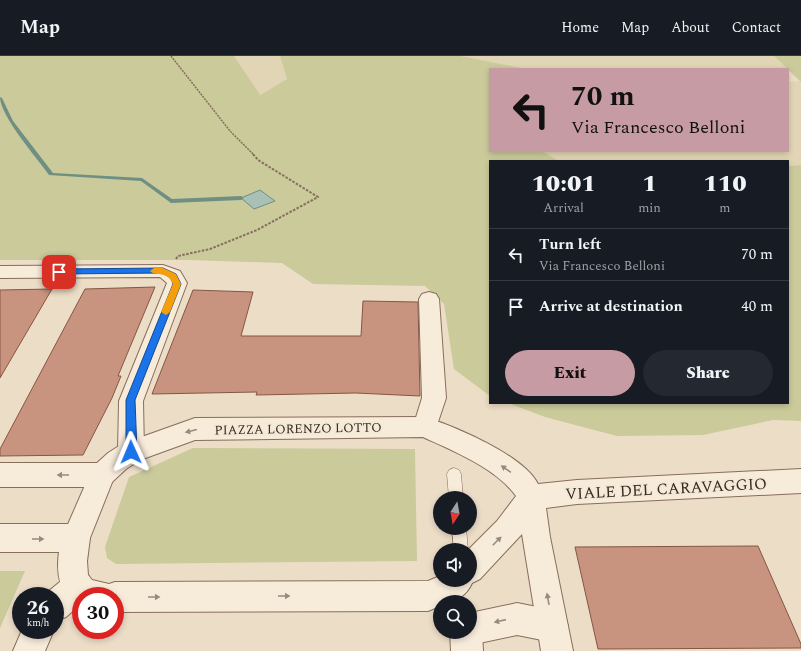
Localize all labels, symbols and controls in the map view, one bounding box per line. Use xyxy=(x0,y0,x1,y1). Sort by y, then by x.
text: Map xyxy=(20,13,60,42)
text: Home xyxy=(561,17,599,38)
text: Map xyxy=(621,17,649,38)
text: About xyxy=(671,17,710,38)
text: Contact xyxy=(732,17,781,38)
text: 70 m xyxy=(571,75,635,118)
icon: left xyxy=(505,84,557,136)
text: Via Francesco Belloni xyxy=(571,114,745,141)
text: 10:01 xyxy=(531,166,596,202)
text: 1 xyxy=(642,166,657,202)
text: 110 xyxy=(703,166,747,202)
text: Arrival xyxy=(543,198,584,218)
text: min xyxy=(638,198,661,218)
text: m xyxy=(719,198,731,218)
text: Turn left xyxy=(539,233,601,256)
text: 70 m xyxy=(741,243,773,266)
icon: left xyxy=(505,244,527,266)
pin xyxy=(42,255,76,289)
text: Via Francesco Belloni xyxy=(539,256,665,276)
icon: arrive xyxy=(48,261,70,283)
text: Arrive at destination xyxy=(539,295,683,318)
text: 40 m xyxy=(741,295,773,318)
icon: arrive xyxy=(505,296,527,318)
button: Exit xyxy=(505,350,635,396)
button: Share xyxy=(643,350,773,396)
street label: PIAZZA LORENZO LOTTO xyxy=(214,418,382,440)
one-way arrow xyxy=(184,428,197,434)
position arrow xyxy=(110,431,152,473)
one-way arrow xyxy=(501,465,511,473)
one-way arrow xyxy=(56,472,69,478)
street label: VIALE DEL CARAVAGGIO xyxy=(565,472,767,506)
north arrow xyxy=(433,491,477,535)
map controls xyxy=(433,491,477,639)
one-way arrow xyxy=(32,535,44,542)
one-way arrow xyxy=(492,536,502,546)
button: sound xyxy=(433,543,477,587)
speed limit sign: 30 xyxy=(72,587,124,639)
text: 26 xyxy=(27,593,49,623)
one-way arrow xyxy=(278,593,291,599)
one-way arrow xyxy=(544,593,550,605)
one-way arrow xyxy=(148,594,161,600)
button: search xyxy=(433,595,477,639)
text: km/h xyxy=(27,615,49,631)
one-way arrow xyxy=(494,619,506,625)

